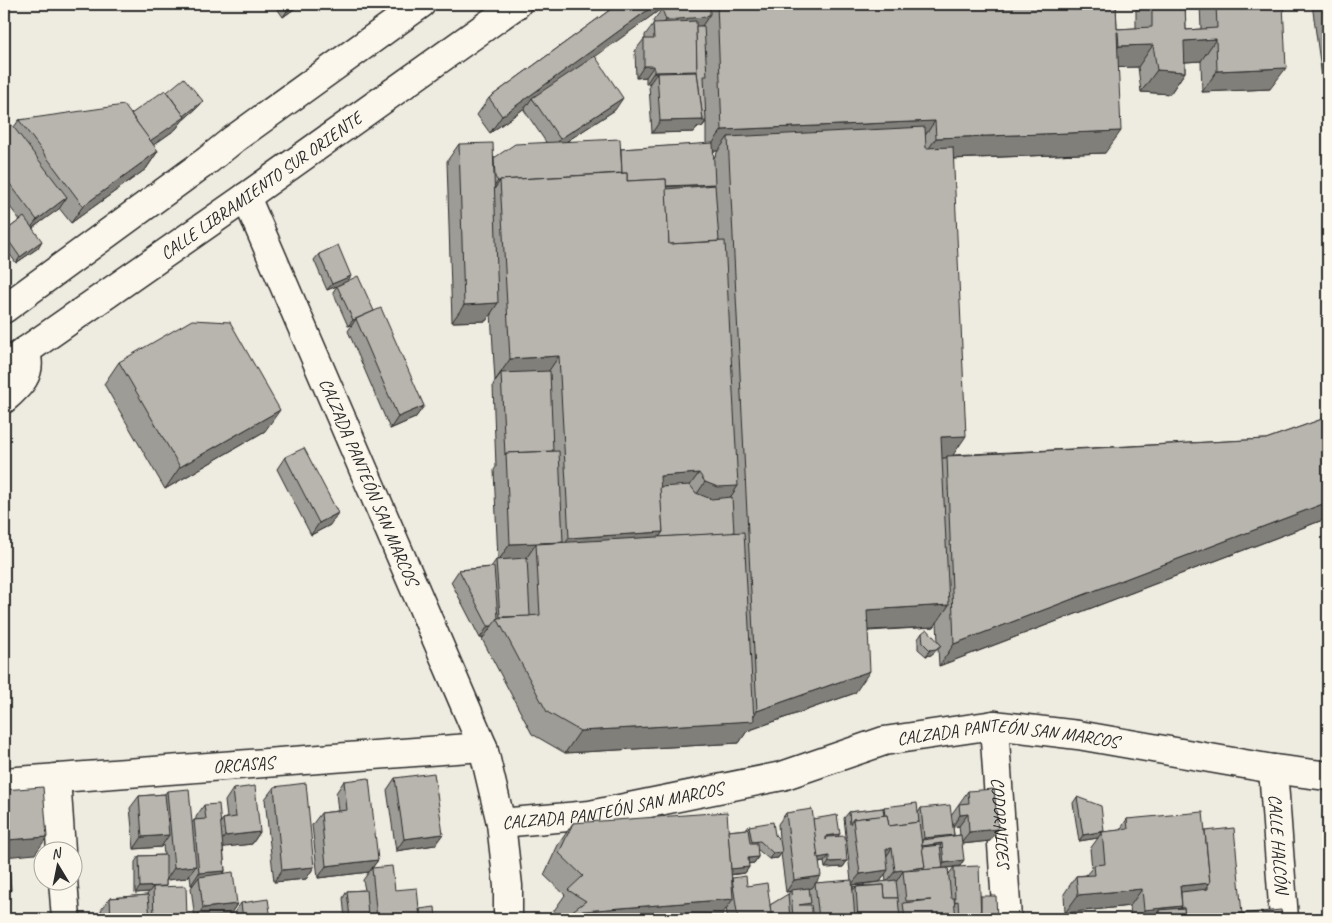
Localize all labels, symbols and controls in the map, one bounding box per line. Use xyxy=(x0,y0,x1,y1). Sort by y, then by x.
street label: CALLE LIBRAMIENTO SUR ORIENTE xyxy=(156,106,368,264)
street label: CALZADA PANTEÓN SAN MARCOS xyxy=(314,375,424,592)
street label: CALZADA PANTEÓN SAN MARCOS xyxy=(895,713,1123,753)
street label: ORCASAS xyxy=(212,751,278,778)
street label: CALZADA PANTEÓN SAN MARCOS xyxy=(501,777,728,834)
street label: CODORNICES xyxy=(987,777,1015,872)
street label: CALLE HALCÓN xyxy=(1264,794,1293,897)
north arrow xyxy=(32,840,82,890)
text: N xyxy=(50,844,64,863)

